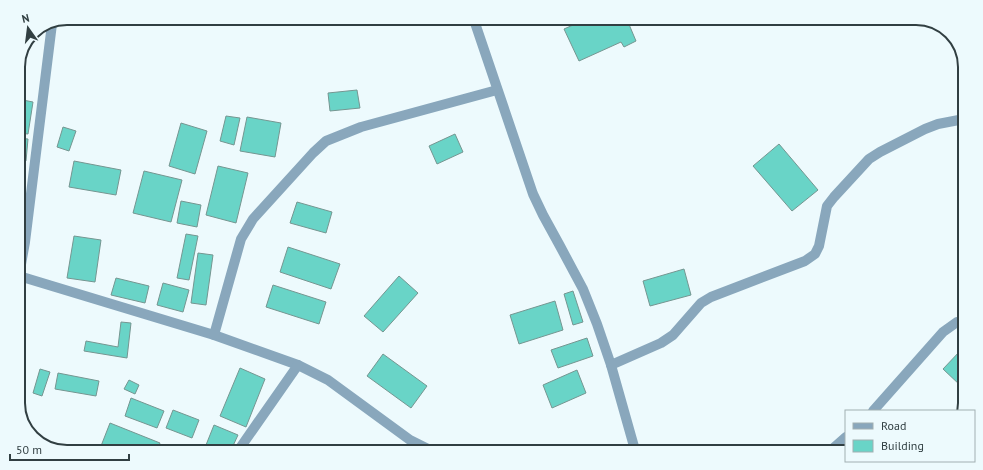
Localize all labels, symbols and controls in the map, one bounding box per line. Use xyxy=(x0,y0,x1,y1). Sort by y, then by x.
north arrow xyxy=(8,8,48,48)
text: N xyxy=(20,11,31,26)
legend xyxy=(845,410,975,462)
text: Road xyxy=(881,418,906,433)
scale bar xyxy=(10,436,129,462)
text: Building xyxy=(881,438,924,453)
text: 50 m xyxy=(16,442,42,457)

